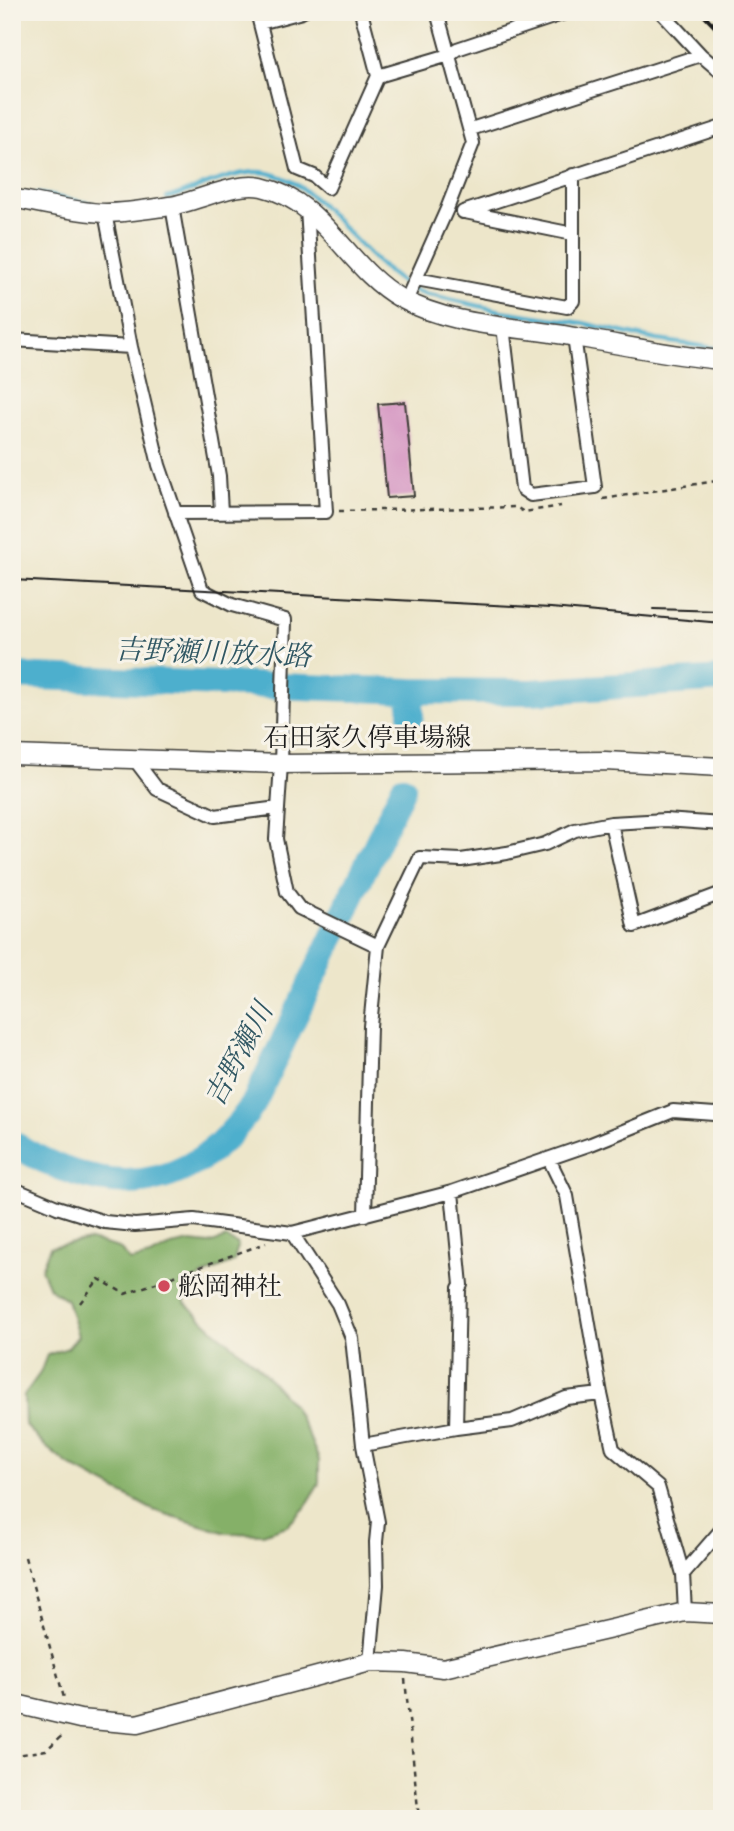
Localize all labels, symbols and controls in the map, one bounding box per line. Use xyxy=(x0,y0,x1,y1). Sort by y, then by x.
water label: 吉野瀬川放水路 xyxy=(114,631,314,673)
street label: 石田家久停車場線 xyxy=(263,720,471,754)
water label: 吉野瀬川 xyxy=(196,993,282,1112)
place label: 舩岡神社 xyxy=(178,1269,282,1303)
marker: 舩岡神社 xyxy=(156,1278,172,1294)

